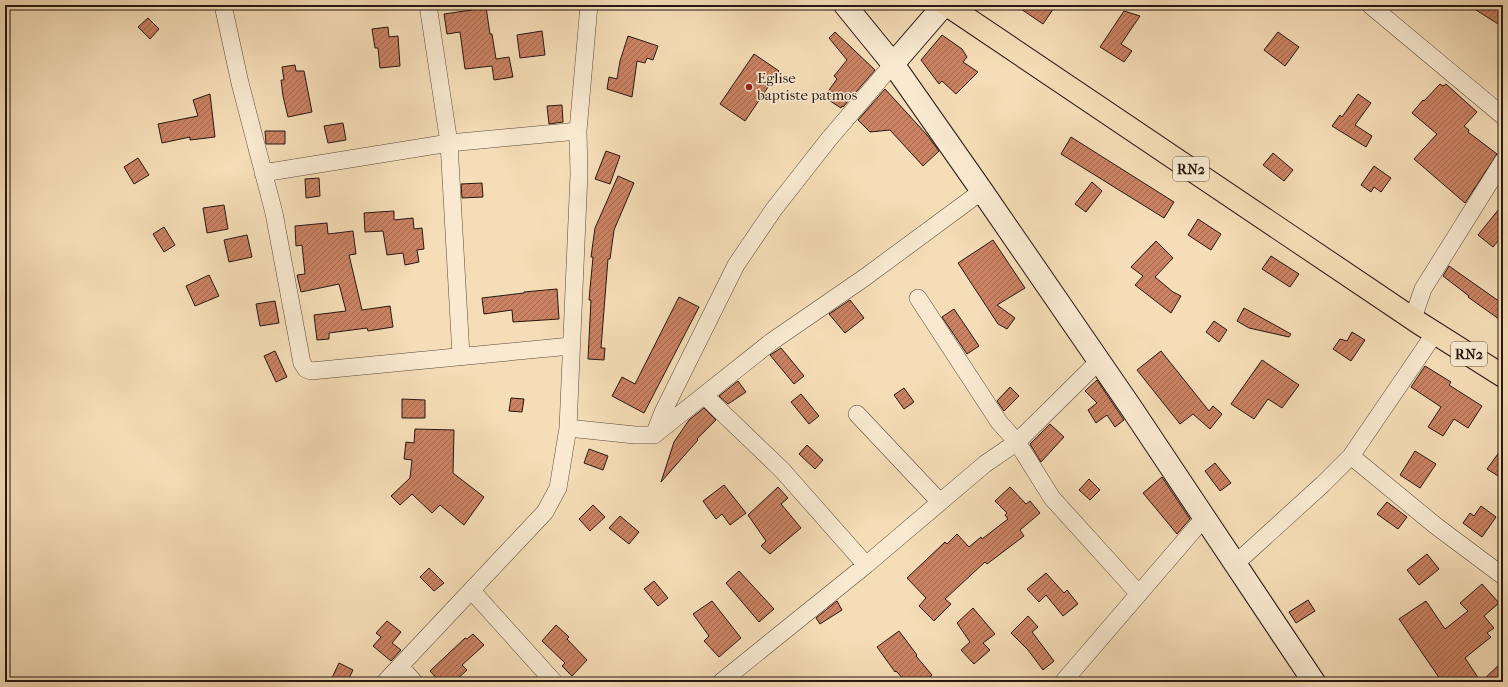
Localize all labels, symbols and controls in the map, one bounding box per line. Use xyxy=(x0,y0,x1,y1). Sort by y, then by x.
place label: Eglise baptiste patmos xyxy=(756,69,858,104)
marker: Eglise baptiste patmos xyxy=(744,82,754,92)
road number: RN2 xyxy=(1173,157,1209,181)
road number: RN2 xyxy=(1451,342,1487,366)

